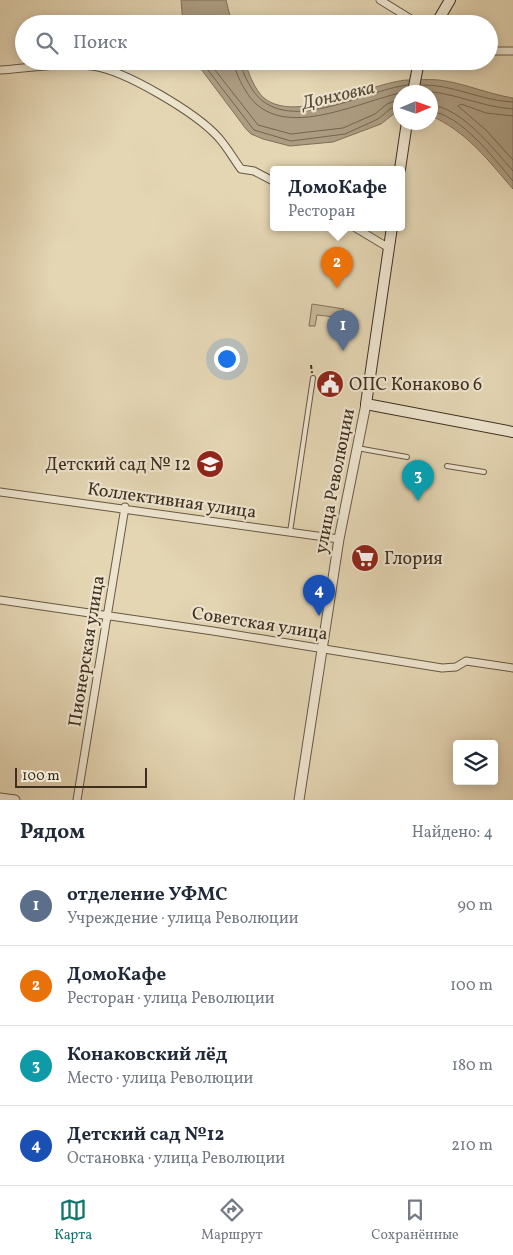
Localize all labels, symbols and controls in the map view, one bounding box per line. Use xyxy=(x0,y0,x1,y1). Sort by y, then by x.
search box xyxy=(15,15,498,70)
icon: search xyxy=(33,29,61,57)
text: Поиск xyxy=(73,30,127,56)
water label: Донховка xyxy=(297,75,378,117)
north arrow xyxy=(393,85,438,130)
popup xyxy=(270,166,405,231)
text: ДомоКафе xyxy=(288,175,387,201)
text: Ресторан xyxy=(288,201,355,223)
pin: 2 xyxy=(321,247,353,288)
pin: 1 xyxy=(327,310,359,351)
your location xyxy=(214,346,240,372)
public building icon: ОПС Конаково 6 xyxy=(315,369,345,399)
place label: ОПС Конаково 6 xyxy=(349,373,482,398)
street label: улица Революции xyxy=(309,406,362,556)
school or university icon: Детский сад № 12 xyxy=(195,449,225,479)
place label: Детский сад № 12 xyxy=(45,453,191,478)
pin: 3 xyxy=(402,460,434,501)
street label: Коллективная улица xyxy=(86,477,258,526)
supermarket icon: Глория xyxy=(350,543,380,573)
place label: Глория xyxy=(384,547,443,572)
street label: Пионерская улица xyxy=(63,574,112,729)
pin: 4 xyxy=(303,575,335,616)
street label: Советская улица xyxy=(190,601,329,648)
map controls xyxy=(453,740,498,785)
button: layers xyxy=(453,740,498,785)
scale bar xyxy=(15,765,148,788)
text: 100 m xyxy=(22,767,60,786)
text: Рядом xyxy=(20,818,85,847)
text: Найдено: 4 xyxy=(412,822,493,844)
text: отделение УФМС xyxy=(67,882,227,908)
text: 1 xyxy=(33,895,39,917)
text: 90 m xyxy=(457,895,493,917)
text: Учреждение · улица Революции xyxy=(67,908,298,930)
text: ДомоКафе xyxy=(67,962,166,988)
text: 2 xyxy=(32,975,40,997)
text: 100 m xyxy=(450,975,493,997)
text: Ресторан · улица Революции xyxy=(67,988,274,1010)
text: Конаковский лёд xyxy=(67,1042,227,1068)
text: 3 xyxy=(32,1055,40,1077)
text: 180 m xyxy=(452,1055,493,1077)
text: Место · улица Революции xyxy=(67,1068,253,1090)
text: Детский сад №12 xyxy=(67,1122,224,1148)
text: 4 xyxy=(31,1135,41,1157)
text: 210 m xyxy=(451,1135,493,1157)
text: Остановка · улица Революции xyxy=(67,1148,285,1170)
tab: Карта xyxy=(54,1196,92,1245)
tab: Маршрут xyxy=(201,1196,263,1245)
tab: Сохранённые xyxy=(371,1196,459,1245)

